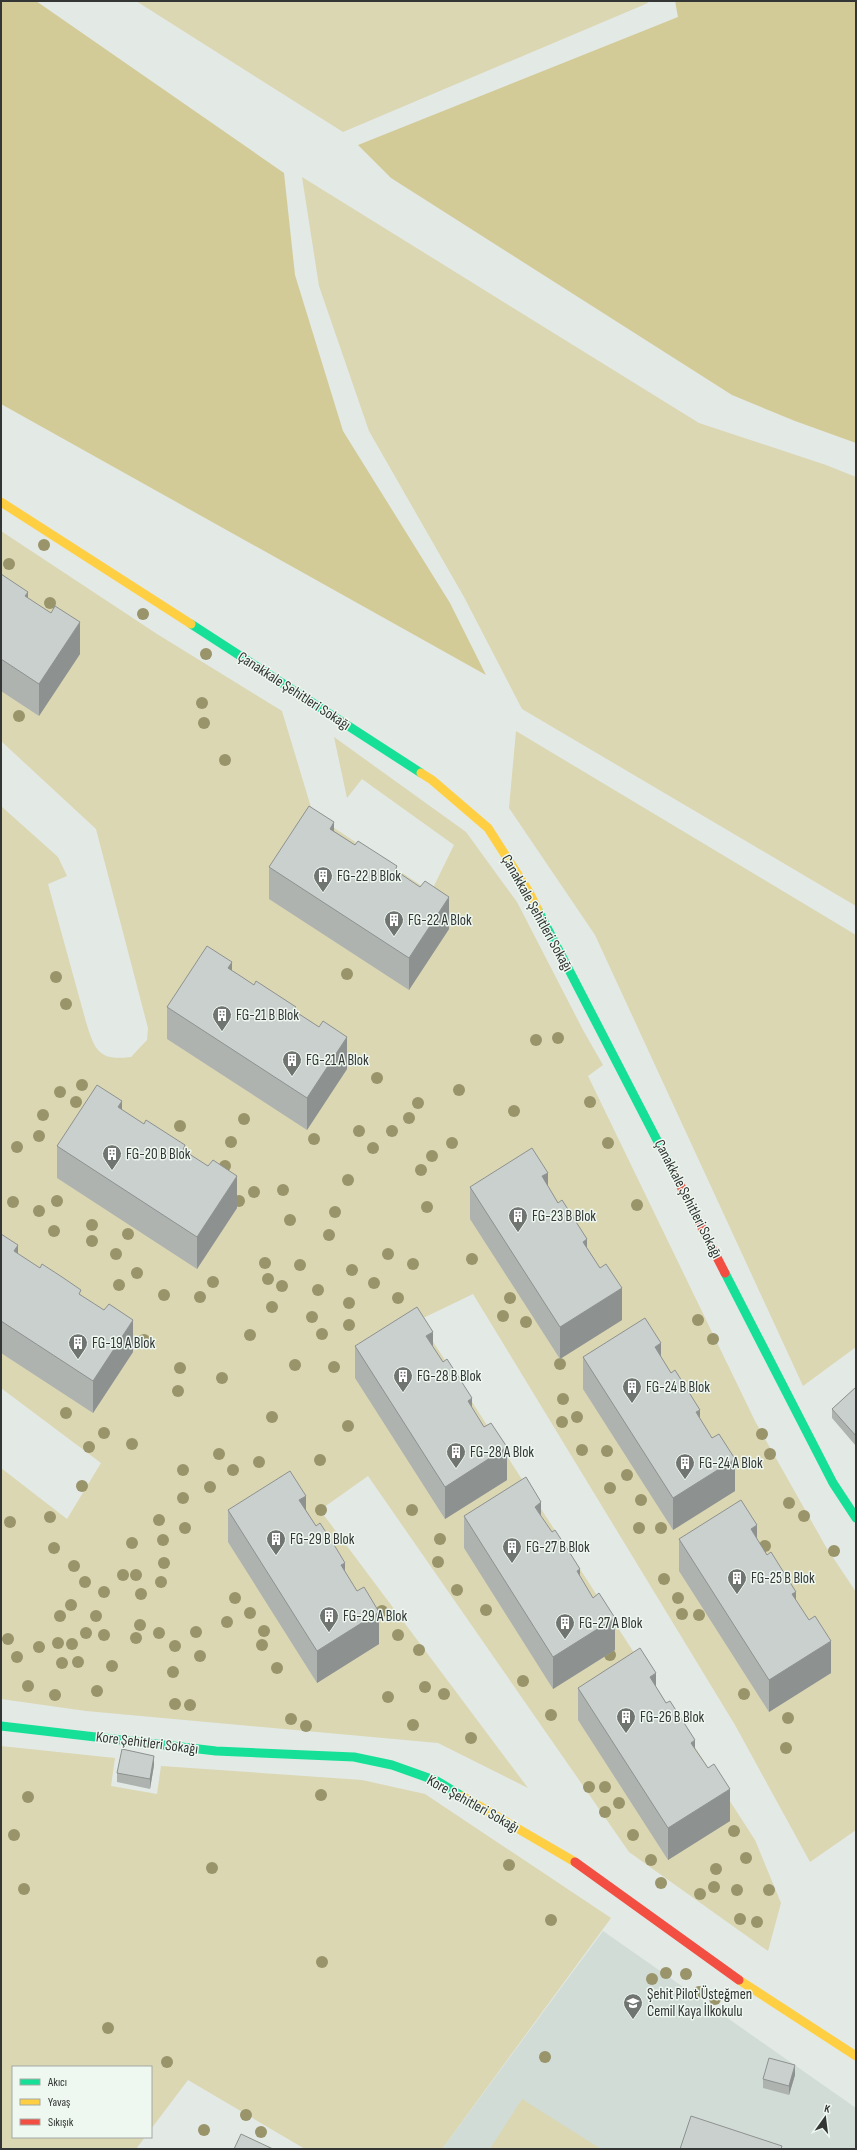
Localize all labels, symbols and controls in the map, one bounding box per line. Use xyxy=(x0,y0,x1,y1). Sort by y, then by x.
street label: Çanakkale Şehitleri Sokağı xyxy=(234,647,354,735)
street label: Çanakkale Şehitleri Sokağı xyxy=(497,851,577,975)
building icon: FG-22 B Blok xyxy=(312,865,334,893)
place label: FG-22 B Blok xyxy=(337,867,401,886)
building icon: FG-22 A Blok xyxy=(383,909,405,937)
place label: FG-22 A Blok xyxy=(408,911,472,930)
building icon: FG-21 B Blok xyxy=(211,1004,233,1032)
place label: FG-21 B Blok xyxy=(236,1006,299,1025)
building icon: FG-21 A Blok xyxy=(281,1049,303,1077)
place label: FG-21 A Blok xyxy=(306,1051,369,1070)
street label: Çanakkale Şehitleri Sokağı xyxy=(650,1136,726,1262)
building icon: FG-20 B Blok xyxy=(101,1143,123,1171)
place label: FG-20 B Blok xyxy=(126,1145,191,1164)
building icon: FG-23 B Blok xyxy=(507,1205,529,1233)
place label: FG-23 B Blok xyxy=(532,1207,596,1226)
building icon: FG-19 A Blok xyxy=(67,1332,89,1360)
place label: FG-19 A Blok xyxy=(92,1334,156,1353)
building icon: FG-28 B Blok xyxy=(392,1365,414,1393)
place label: FG-28 B Blok xyxy=(417,1367,482,1386)
building icon: FG-24 B Blok xyxy=(621,1376,643,1404)
place label: FG-24 B Blok xyxy=(646,1378,710,1397)
building icon: FG-28 A Blok xyxy=(445,1441,467,1469)
place label: FG-28 A Blok xyxy=(470,1443,534,1462)
building icon: FG-24 A Blok xyxy=(674,1452,696,1480)
place label: FG-24 A Blok xyxy=(699,1454,763,1473)
building icon: FG-29 B Blok xyxy=(265,1528,287,1556)
place label: FG-29 B Blok xyxy=(290,1530,355,1549)
building icon: FG-27 B Blok xyxy=(501,1536,523,1564)
place label: FG-27 B Blok xyxy=(526,1538,590,1557)
building icon: FG-25 B Blok xyxy=(726,1567,748,1595)
place label: FG-25 B Blok xyxy=(751,1569,815,1588)
building icon: FG-29 A Blok xyxy=(318,1605,340,1633)
place label: FG-29 A Blok xyxy=(343,1607,407,1626)
building icon: FG-27 A Blok xyxy=(554,1612,576,1640)
place label: FG-27 A Blok xyxy=(579,1614,643,1633)
building icon: FG-26 B Blok xyxy=(615,1706,637,1734)
place label: FG-26 B Blok xyxy=(640,1708,705,1727)
street label: Kore Şehitleri Sokağı xyxy=(95,1727,199,1759)
street label: Kore Şehitleri Sokağı xyxy=(423,1771,523,1837)
place label: Şehit Pilot Üsteğmen Cemil Kaya İlkokulu xyxy=(647,1985,752,2021)
school or university icon: Şehit Pilot Üsteğmen Cemil Kaya İlkokulu xyxy=(622,1992,644,2020)
legend xyxy=(12,2066,152,2138)
text: Akıcı xyxy=(47,2075,67,2090)
text: Yavaş xyxy=(48,2095,70,2110)
north arrow xyxy=(805,2098,845,2138)
text: K xyxy=(823,2102,832,2116)
text: Sıkışık xyxy=(48,2115,74,2130)

